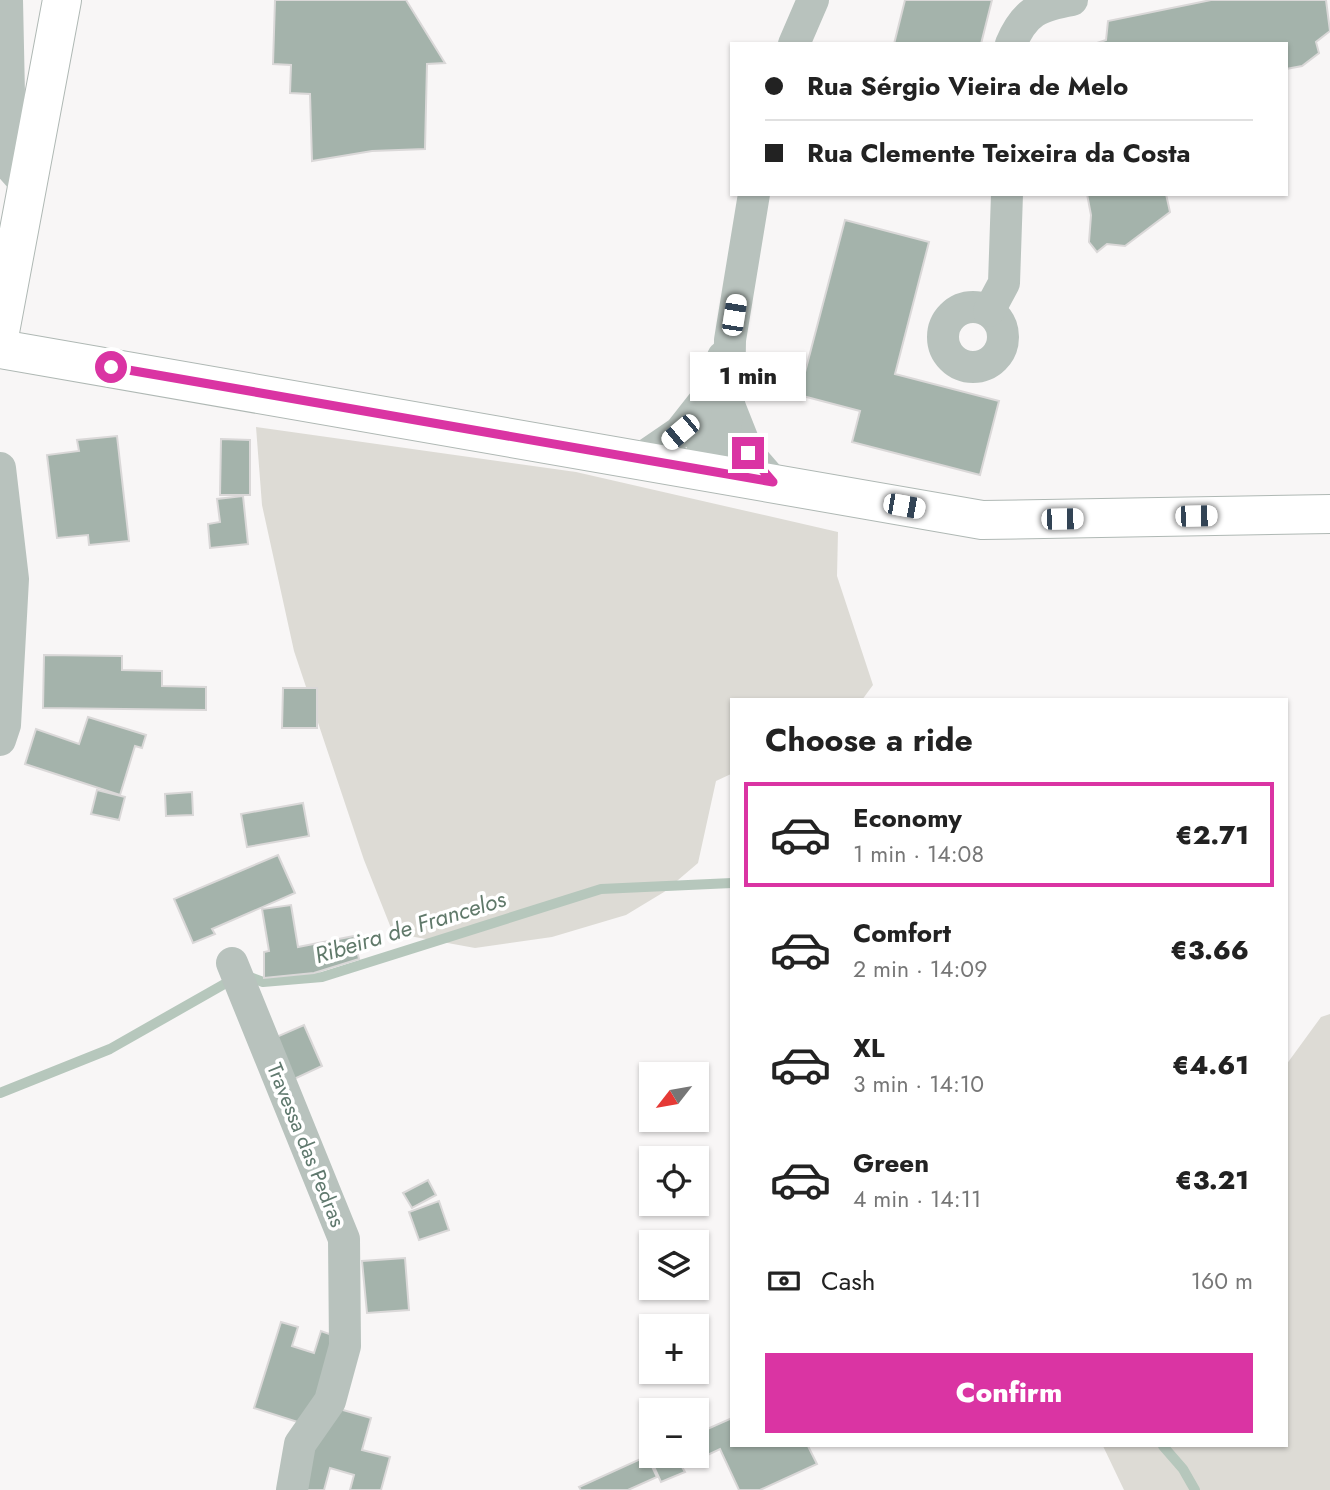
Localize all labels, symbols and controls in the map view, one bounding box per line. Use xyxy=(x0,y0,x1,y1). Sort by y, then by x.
text: Rua Sérgio Vieira de Melo xyxy=(807,67,1128,105)
text: Rua Clemente Teixeira da Costa xyxy=(807,134,1191,172)
car xyxy=(721,293,748,337)
route start xyxy=(95,351,127,383)
callout: 1 min xyxy=(690,351,806,400)
text: 1 min xyxy=(719,359,777,393)
car xyxy=(658,410,703,454)
route end xyxy=(732,437,764,469)
car xyxy=(882,492,927,520)
car xyxy=(1175,505,1218,527)
car xyxy=(1041,508,1084,530)
text: Choose a ride xyxy=(765,717,973,763)
text: Economy xyxy=(853,799,962,837)
icon: car xyxy=(769,803,832,866)
text: €2.71 xyxy=(1175,816,1249,854)
text: 1 min · 14:08 xyxy=(853,837,984,871)
water label: Ribeira de Francelos xyxy=(310,882,511,972)
text: Comfort xyxy=(853,914,951,952)
icon: car xyxy=(769,918,832,981)
text: €3.66 xyxy=(1170,931,1249,969)
text: 2 min · 14:09 xyxy=(853,952,987,986)
text: XL xyxy=(853,1029,885,1067)
icon: car xyxy=(769,1033,832,1096)
text: €4.61 xyxy=(1172,1046,1249,1084)
street label: Travessa das Pedras xyxy=(259,1058,353,1232)
north arrow xyxy=(639,1062,709,1132)
map controls xyxy=(639,1062,709,1468)
text: 3 min · 14:10 xyxy=(853,1067,984,1101)
text: Green xyxy=(853,1144,929,1182)
button: locate xyxy=(639,1146,709,1216)
icon: car xyxy=(769,1148,832,1211)
text: €3.21 xyxy=(1175,1161,1249,1199)
text: 4 min · 14:11 xyxy=(853,1182,981,1216)
button: layers xyxy=(639,1230,709,1300)
icon: cash xyxy=(765,1262,803,1300)
text: Cash xyxy=(821,1262,875,1300)
text: 160 m xyxy=(1191,1264,1253,1298)
button: + xyxy=(639,1314,709,1384)
button: Confirm xyxy=(765,1353,1253,1433)
button: − xyxy=(639,1398,709,1468)

